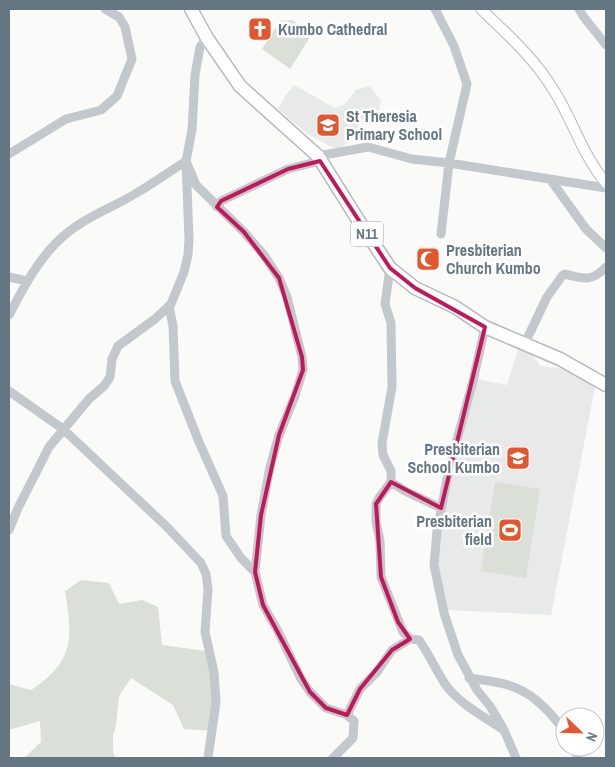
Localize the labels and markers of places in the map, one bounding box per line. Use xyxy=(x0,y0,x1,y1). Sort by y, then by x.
church icon: Kumbo Cathedral xyxy=(247,16,273,42)
place label: Kumbo Cathedral xyxy=(278,18,387,40)
place label: St Theresia Primary School xyxy=(346,105,442,145)
school or university icon: St Theresia Primary School xyxy=(315,112,341,138)
place label: Presbiterian Church Kumbo xyxy=(446,239,541,279)
mosque icon: Presbiterian Church Kumbo xyxy=(415,246,441,272)
place label: Presbiterian School Kumbo xyxy=(407,438,500,478)
school or university icon: Presbiterian School Kumbo xyxy=(505,445,531,471)
place label: Presbiterian field xyxy=(416,510,492,550)
sports icon: Presbiterian field xyxy=(497,517,523,543)

